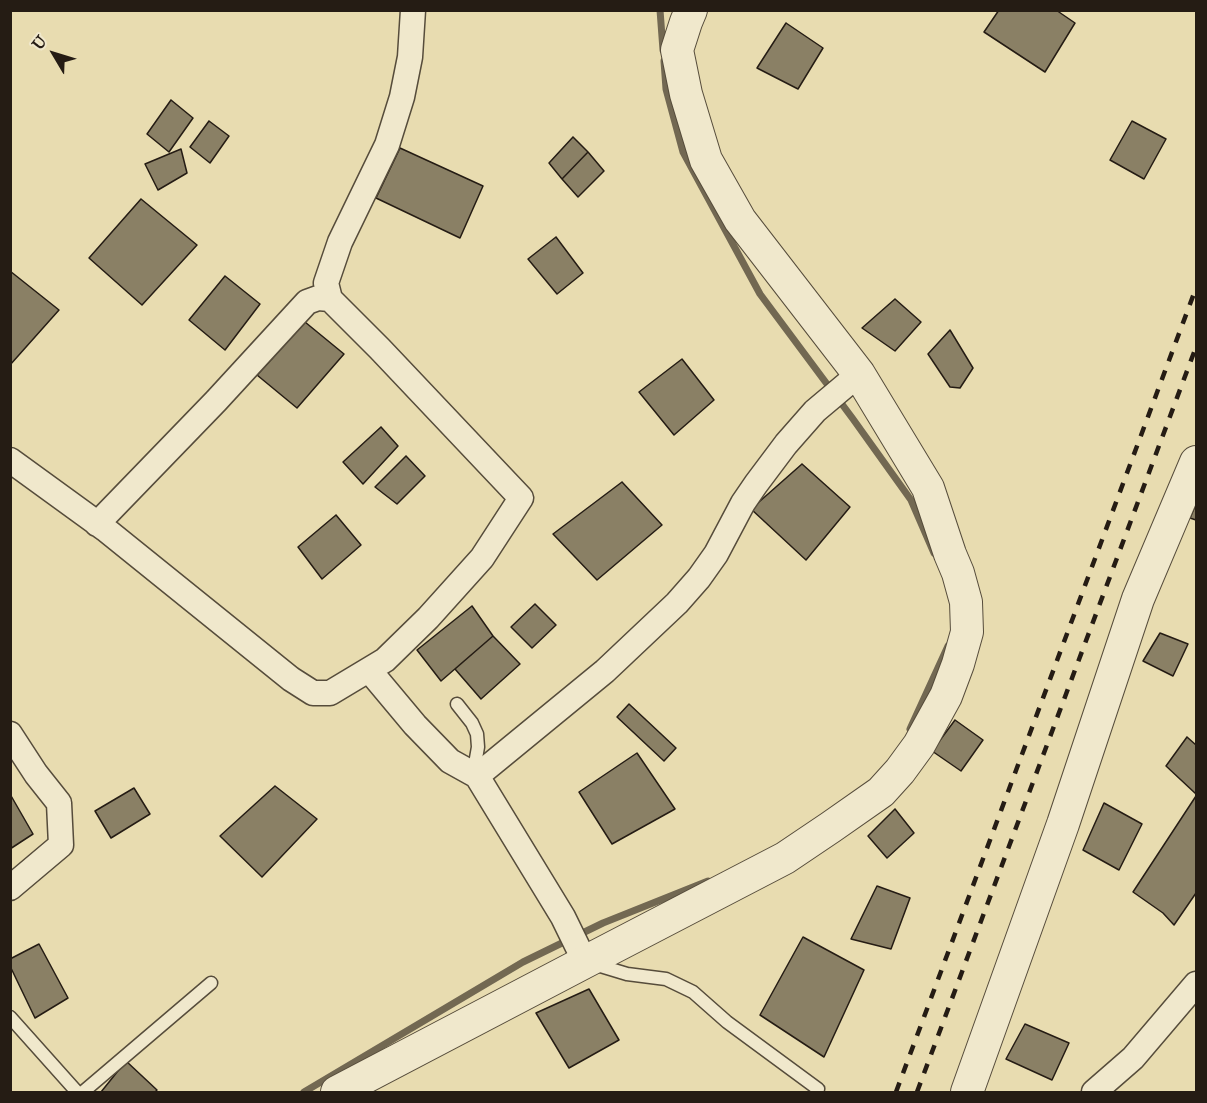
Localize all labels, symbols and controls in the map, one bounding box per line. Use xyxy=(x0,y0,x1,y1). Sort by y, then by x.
north arrow xyxy=(24,24,84,84)
text: U xyxy=(28,32,51,53)

